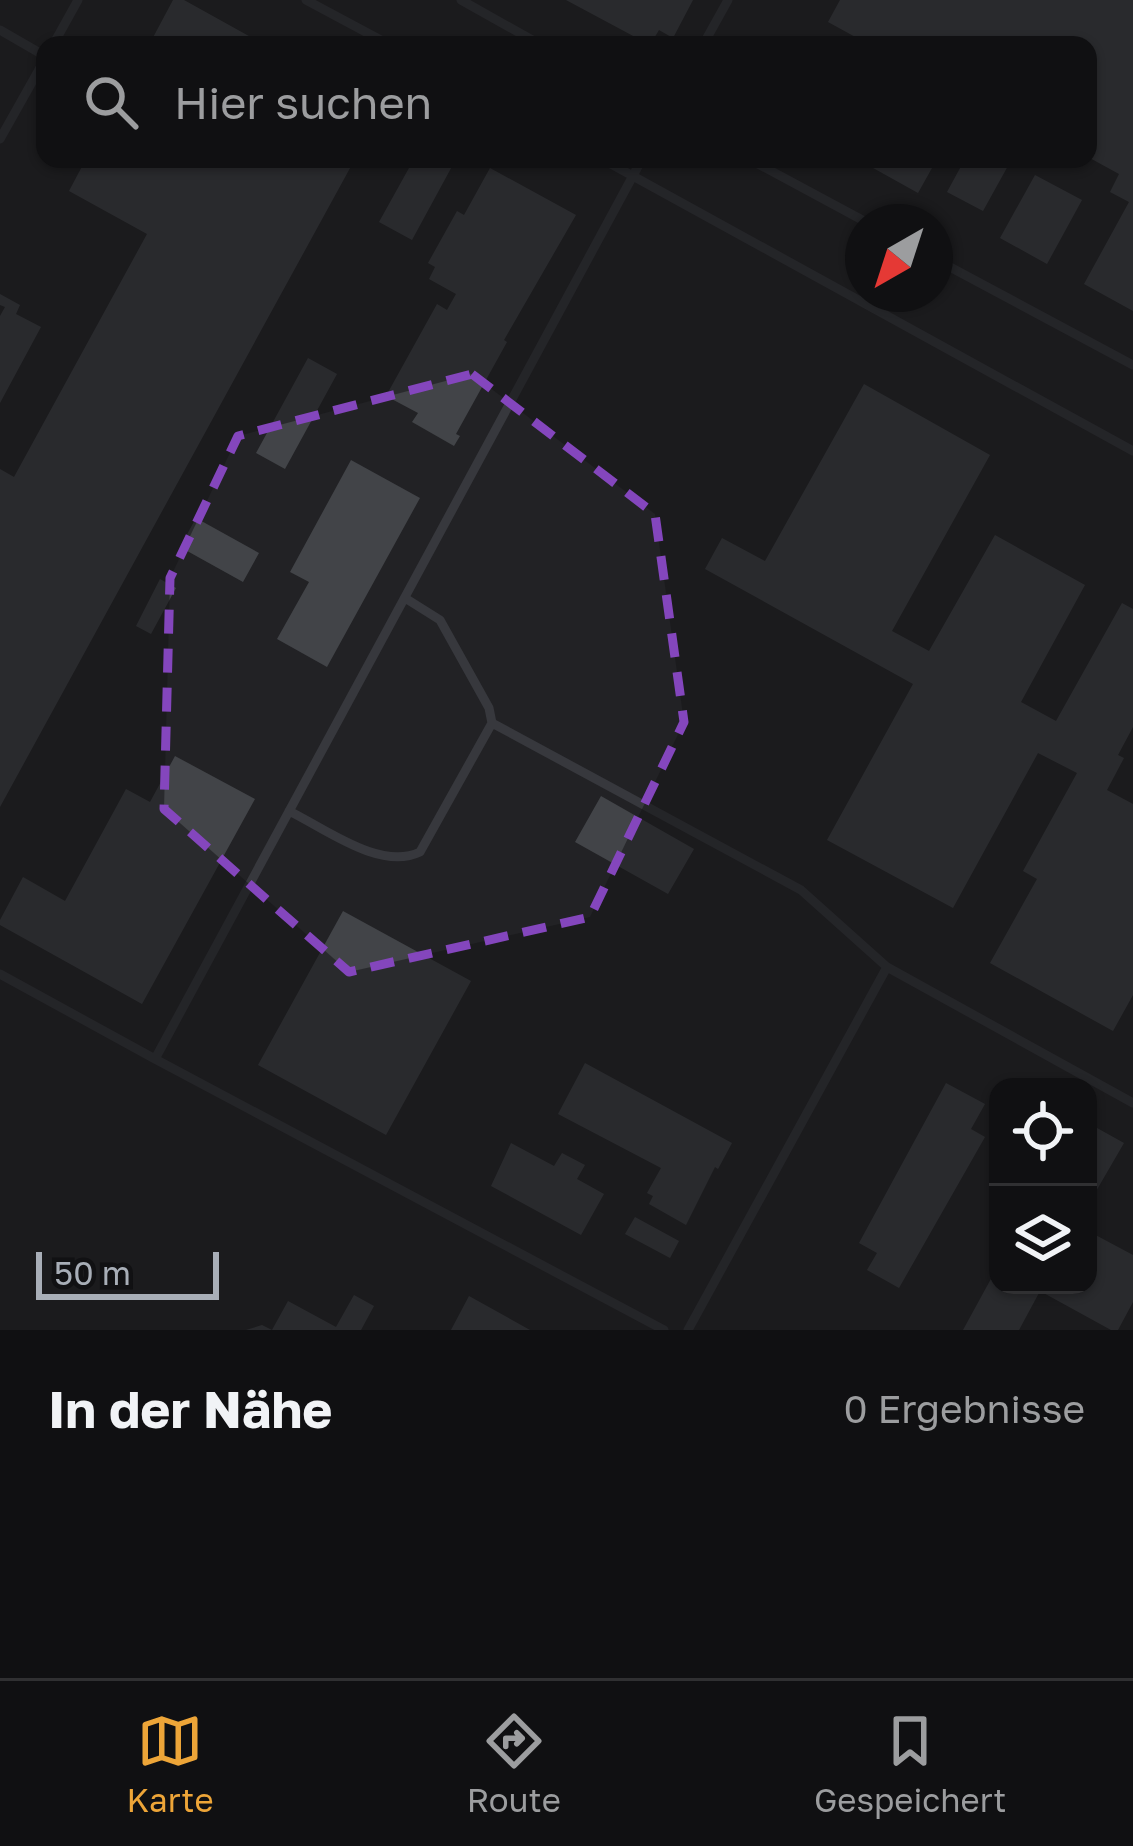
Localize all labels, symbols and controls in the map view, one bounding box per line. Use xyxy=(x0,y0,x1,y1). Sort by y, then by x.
search box xyxy=(36,36,1097,168)
icon: search xyxy=(78,69,144,135)
text: Hier suchen xyxy=(174,75,432,129)
north arrow xyxy=(845,204,953,312)
map controls xyxy=(989,1078,1097,1294)
button: locate xyxy=(989,1078,1097,1186)
button: layers xyxy=(989,1186,1097,1294)
scale bar xyxy=(36,1246,219,1299)
text: 50 m xyxy=(54,1253,131,1292)
text: In der Nähe xyxy=(48,1378,332,1439)
text: 0 Ergebnisse xyxy=(843,1385,1085,1432)
tab: Karte xyxy=(127,1708,214,1819)
tab: Route xyxy=(467,1708,561,1819)
tab: Gespeichert xyxy=(814,1708,1006,1819)

